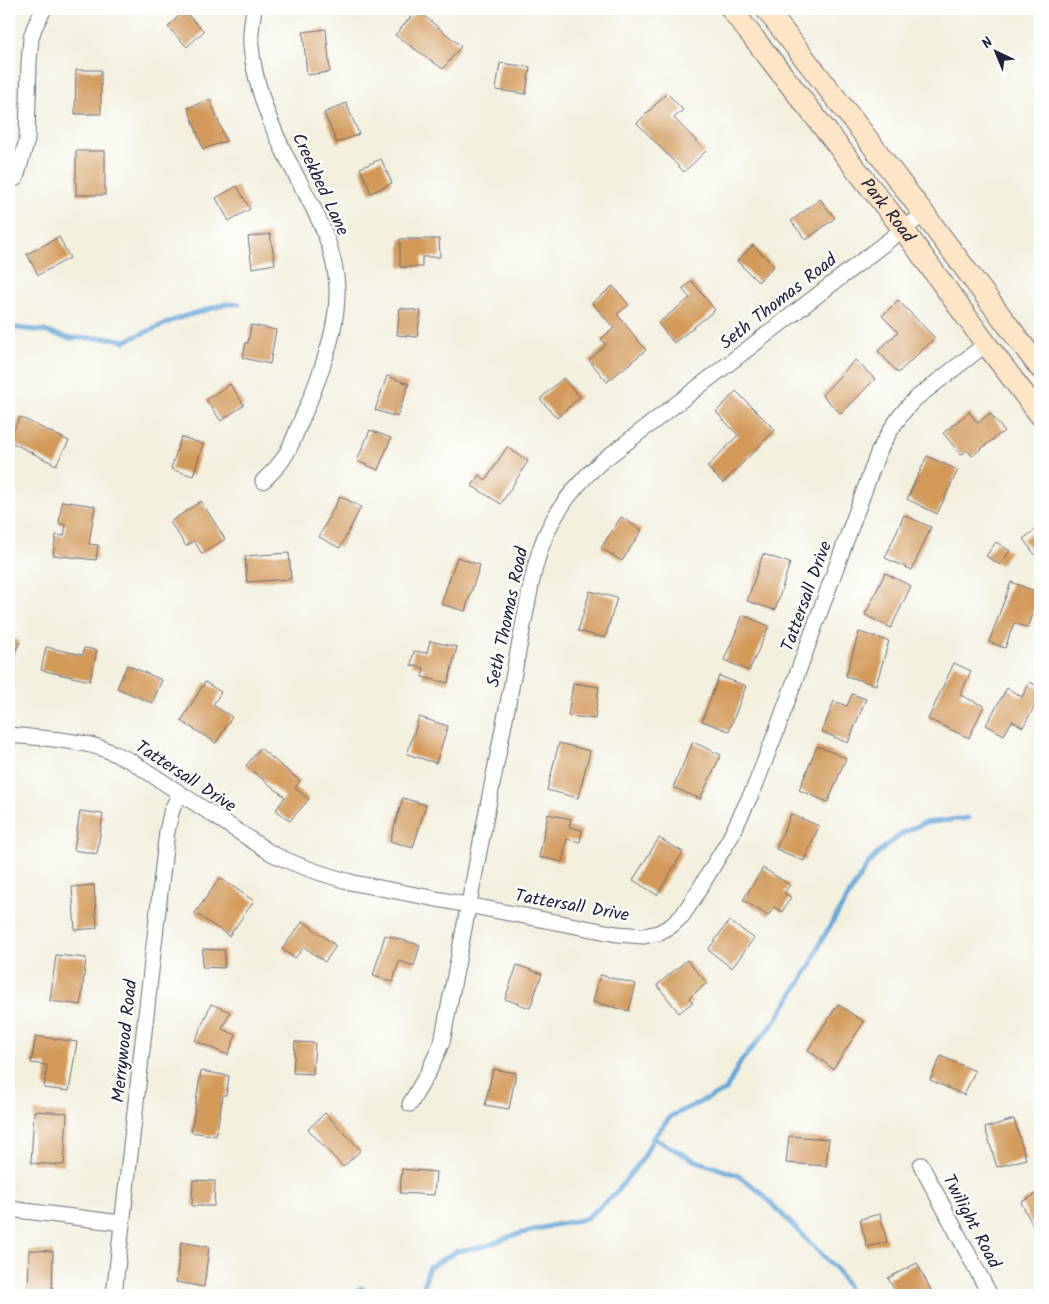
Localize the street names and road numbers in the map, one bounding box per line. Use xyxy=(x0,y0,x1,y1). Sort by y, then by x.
street label: Creekbed Lane xyxy=(283,128,356,241)
street label: Park Road xyxy=(852,172,922,250)
street label: Seth Thomas Road xyxy=(714,246,845,358)
street label: Tattersall Drive xyxy=(774,537,841,656)
street label: Seth Thomas Road xyxy=(479,544,538,690)
street label: Tattersall Drive xyxy=(129,734,242,821)
street label: Tattersall Drive xyxy=(512,882,631,931)
street label: Merrywood Road xyxy=(105,977,146,1104)
street label: Twilight Road xyxy=(934,1169,1008,1275)

